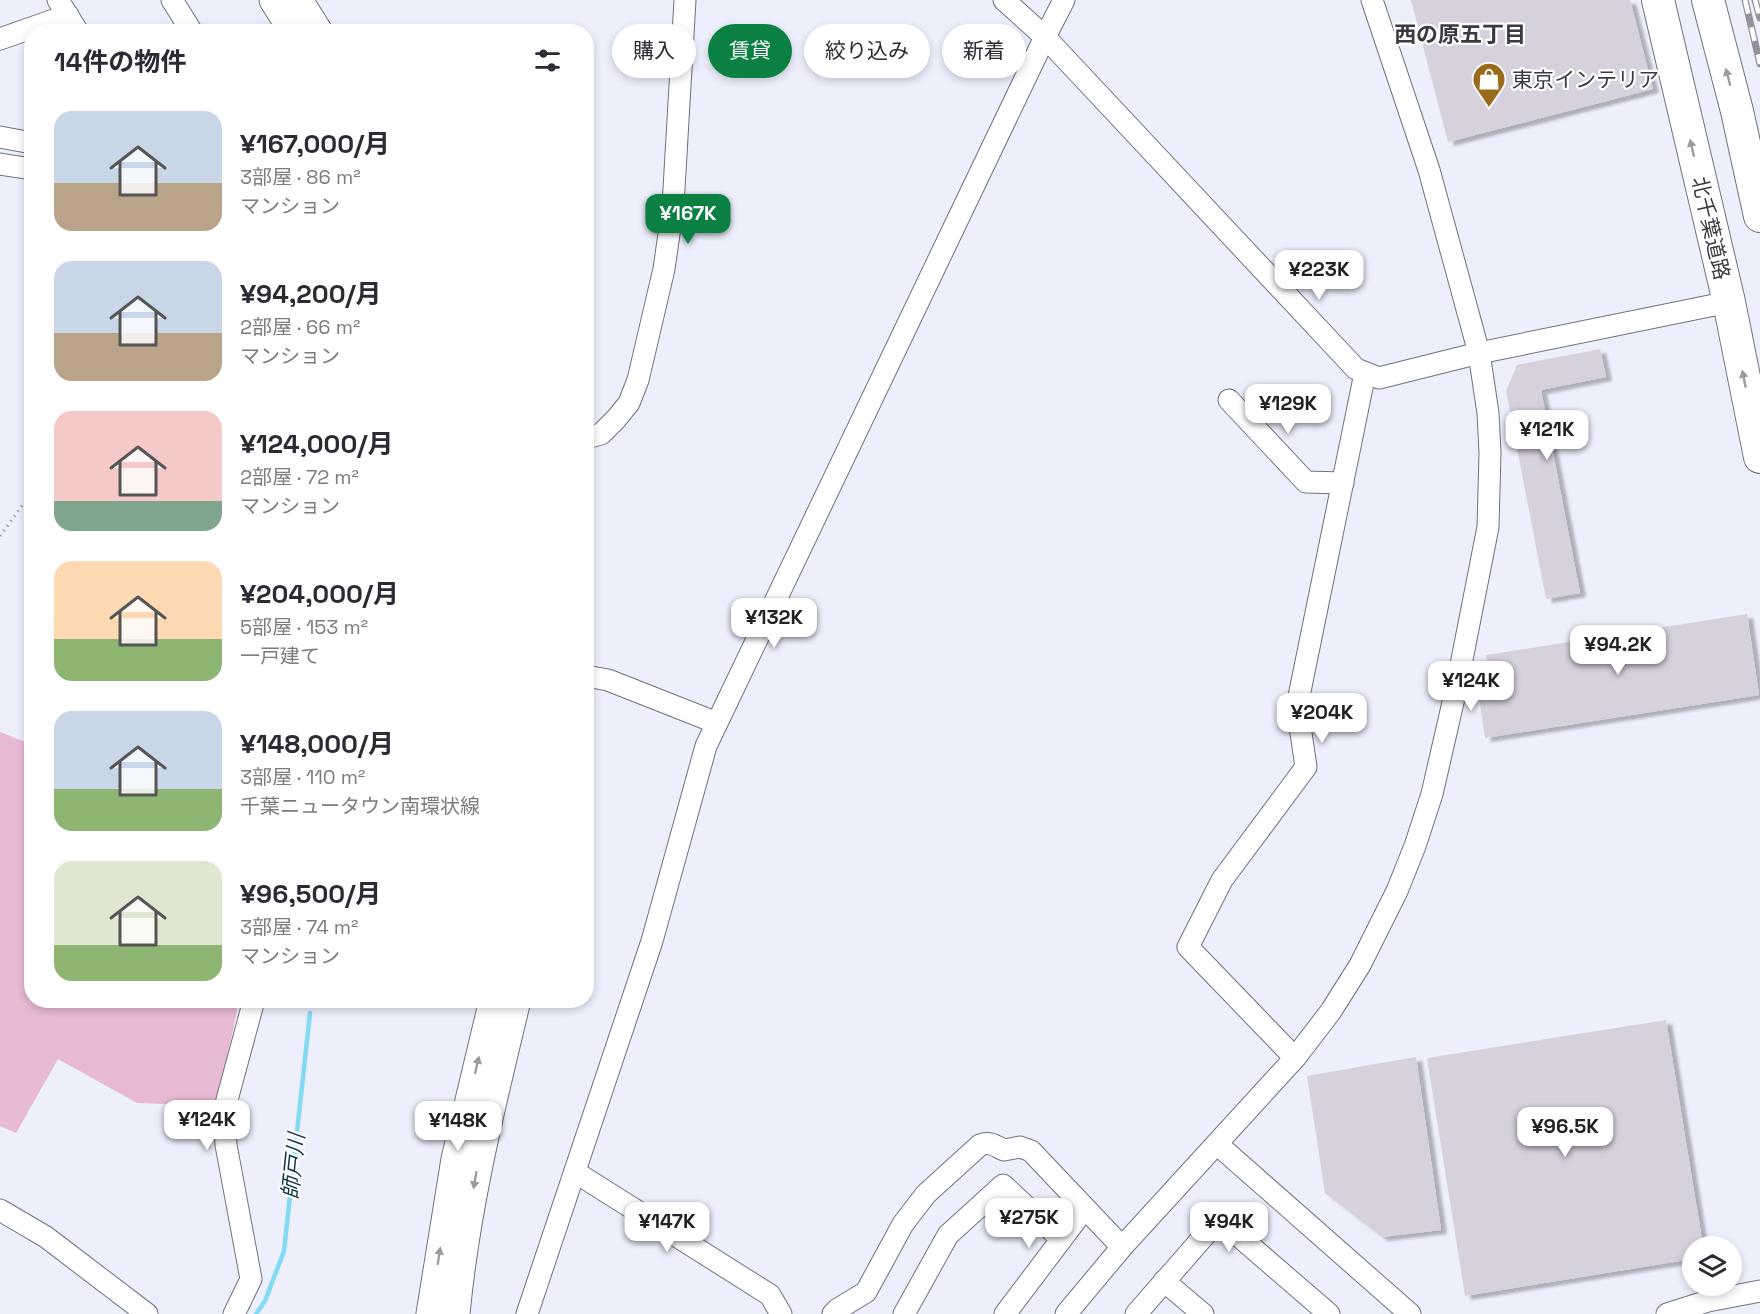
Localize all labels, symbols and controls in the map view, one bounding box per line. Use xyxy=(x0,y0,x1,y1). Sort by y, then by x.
district label: 西の原五丁目 xyxy=(1394,20,1526,48)
chip: 購入 xyxy=(612,24,696,78)
chip: 賃貸 xyxy=(708,24,792,78)
chip: 絞り込み xyxy=(804,24,930,78)
chip: 新着 xyxy=(942,24,1026,78)
icon: filters xyxy=(531,44,564,77)
text: 14件の物件 xyxy=(54,45,186,79)
shop icon: 東京インテリア xyxy=(1471,61,1507,108)
place label: 東京インテリア xyxy=(1512,66,1659,93)
one-way arrow xyxy=(1723,68,1733,86)
text: ¥167,000/月 xyxy=(240,127,390,161)
icon: home xyxy=(102,135,174,207)
one-way arrow xyxy=(1687,139,1697,157)
text: 3部屋 · 86 m² xyxy=(240,164,360,190)
street label: 北千葉道路 xyxy=(1686,174,1736,282)
text: マンション xyxy=(240,193,340,219)
pin: ¥167K xyxy=(646,194,730,245)
text: ¥167K xyxy=(659,200,717,226)
pin: ¥223K xyxy=(1277,250,1361,301)
text: ¥223K xyxy=(1289,256,1349,282)
text: ¥94,200/月 xyxy=(240,277,382,311)
icon: home xyxy=(102,285,174,357)
text: 2部屋 · 66 m² xyxy=(240,314,360,340)
text: マンション xyxy=(240,343,340,369)
one-way arrow xyxy=(1739,369,1748,388)
pin: ¥129K xyxy=(1246,384,1330,435)
text: ¥129K xyxy=(1259,390,1317,416)
pin: ¥121K xyxy=(1505,410,1589,461)
text: ¥121K xyxy=(1520,416,1574,442)
text: ¥124,000/月 xyxy=(240,427,393,461)
icon: home xyxy=(102,435,174,507)
text: 2部屋 · 72 m² xyxy=(240,464,359,490)
text: マンション xyxy=(240,493,340,519)
text: ¥204,000/月 xyxy=(240,577,399,611)
icon: home xyxy=(102,585,174,657)
pin: ¥132K xyxy=(732,598,816,649)
text: ¥132K xyxy=(745,604,803,630)
text: 5部屋 · 153 m² xyxy=(240,614,368,640)
pin: ¥94.2K xyxy=(1569,625,1667,676)
text: ¥94.2K xyxy=(1584,631,1652,657)
text: 一戸建て xyxy=(240,643,320,669)
pin: ¥124K xyxy=(1429,661,1513,712)
text: ¥124K xyxy=(1442,667,1500,693)
pin: ¥204K xyxy=(1280,693,1364,744)
text: ¥204K xyxy=(1291,699,1353,725)
text: ¥148,000/月 xyxy=(240,727,394,761)
icon: home xyxy=(102,735,174,807)
text: 3部屋 · 110 m² xyxy=(240,764,365,790)
text: 千葉ニュータウン南環状線 xyxy=(240,793,480,819)
text: ¥96,500/月 xyxy=(240,877,381,911)
icon: home xyxy=(102,885,174,957)
text: 3部屋 · 74 m² xyxy=(240,914,358,940)
text: マンション xyxy=(240,943,340,969)
one-way arrow xyxy=(473,1056,483,1074)
pin: ¥124K xyxy=(165,1100,249,1151)
pin: ¥148K xyxy=(416,1101,500,1152)
text: ¥124K xyxy=(178,1106,236,1132)
text: ¥148K xyxy=(429,1107,487,1133)
pin: ¥96.5K xyxy=(1516,1107,1614,1158)
text: ¥96.5K xyxy=(1531,1113,1599,1139)
water label: 師戸川 xyxy=(276,1130,311,1200)
one-way arrow xyxy=(470,1171,479,1190)
pin: ¥275K xyxy=(987,1198,1071,1249)
pin: ¥147K xyxy=(625,1202,709,1253)
pin: ¥94K xyxy=(1193,1202,1265,1253)
text: ¥275K xyxy=(999,1204,1059,1230)
text: ¥147K xyxy=(639,1208,695,1234)
text: ¥94K xyxy=(1204,1208,1254,1234)
map controls xyxy=(1682,1236,1742,1296)
button: layers xyxy=(1682,1236,1742,1296)
one-way arrow xyxy=(434,1246,443,1265)

